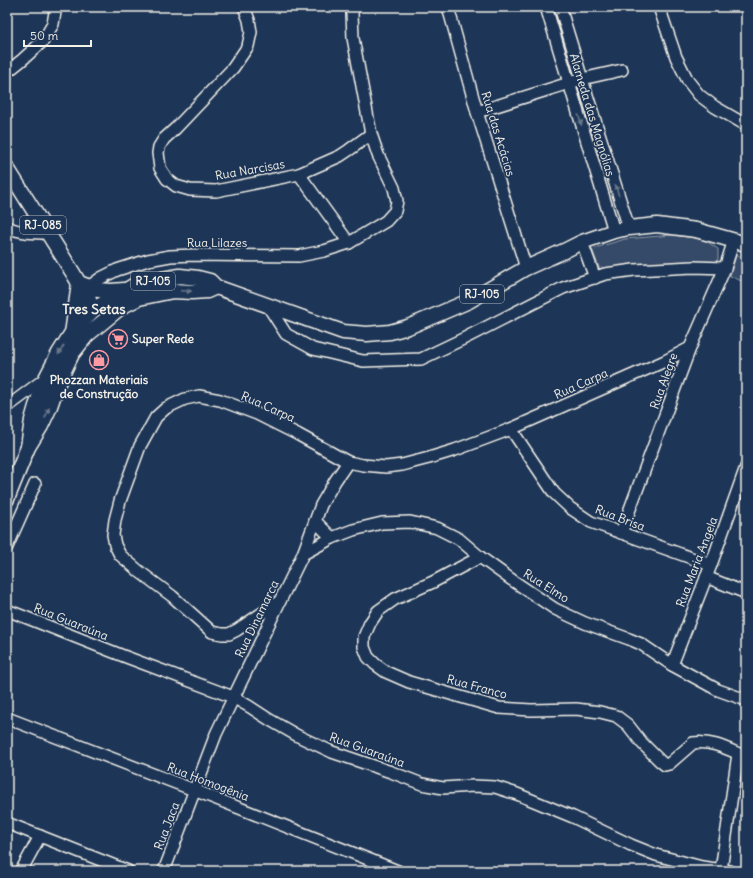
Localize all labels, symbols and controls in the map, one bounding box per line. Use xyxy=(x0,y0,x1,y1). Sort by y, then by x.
scale bar xyxy=(24,22,91,48)
text: 50 m xyxy=(30,28,59,43)
street label: Alameda das Magnólias xyxy=(567,52,618,178)
street label: Rua das Acácias xyxy=(478,90,519,178)
one-way arrow xyxy=(577,115,583,127)
street label: Rua Narcisas xyxy=(214,156,286,183)
one-way arrow xyxy=(614,184,620,196)
road number: RJ-085 xyxy=(20,216,66,234)
street label: Rua Lilazes xyxy=(187,235,247,250)
road number: RJ-105 xyxy=(131,272,175,290)
road number: RJ-105 xyxy=(460,285,504,303)
one-way arrow xyxy=(180,288,192,295)
district label: Tres Setas xyxy=(62,300,126,318)
supermarket icon: Super Rede xyxy=(107,328,129,350)
place label: Super Rede xyxy=(132,331,195,347)
one-way arrow xyxy=(57,345,65,355)
shop icon: Phozzan Materiais de Construção xyxy=(88,349,110,371)
street label: Rua Alegre xyxy=(646,351,681,411)
street label: Rua Carpa xyxy=(551,365,610,402)
place label: Phozzan Materiais de Construção xyxy=(50,372,149,402)
street label: Rua Carpa xyxy=(239,388,298,425)
one-way arrow xyxy=(44,407,51,419)
street label: Rua Brisa xyxy=(593,501,647,534)
street label: Rua Maria Angela xyxy=(672,514,721,609)
street label: Rua Elmo xyxy=(521,566,572,606)
street label: Rua Dinamarca xyxy=(231,578,282,660)
street label: Rua Guaraúna xyxy=(32,600,111,643)
street label: Rua Franco xyxy=(445,671,509,702)
street label: Rua Guaraúna xyxy=(327,729,407,770)
street label: Rua Homogênia xyxy=(165,759,251,804)
street label: Rua Jaca xyxy=(151,800,183,852)

